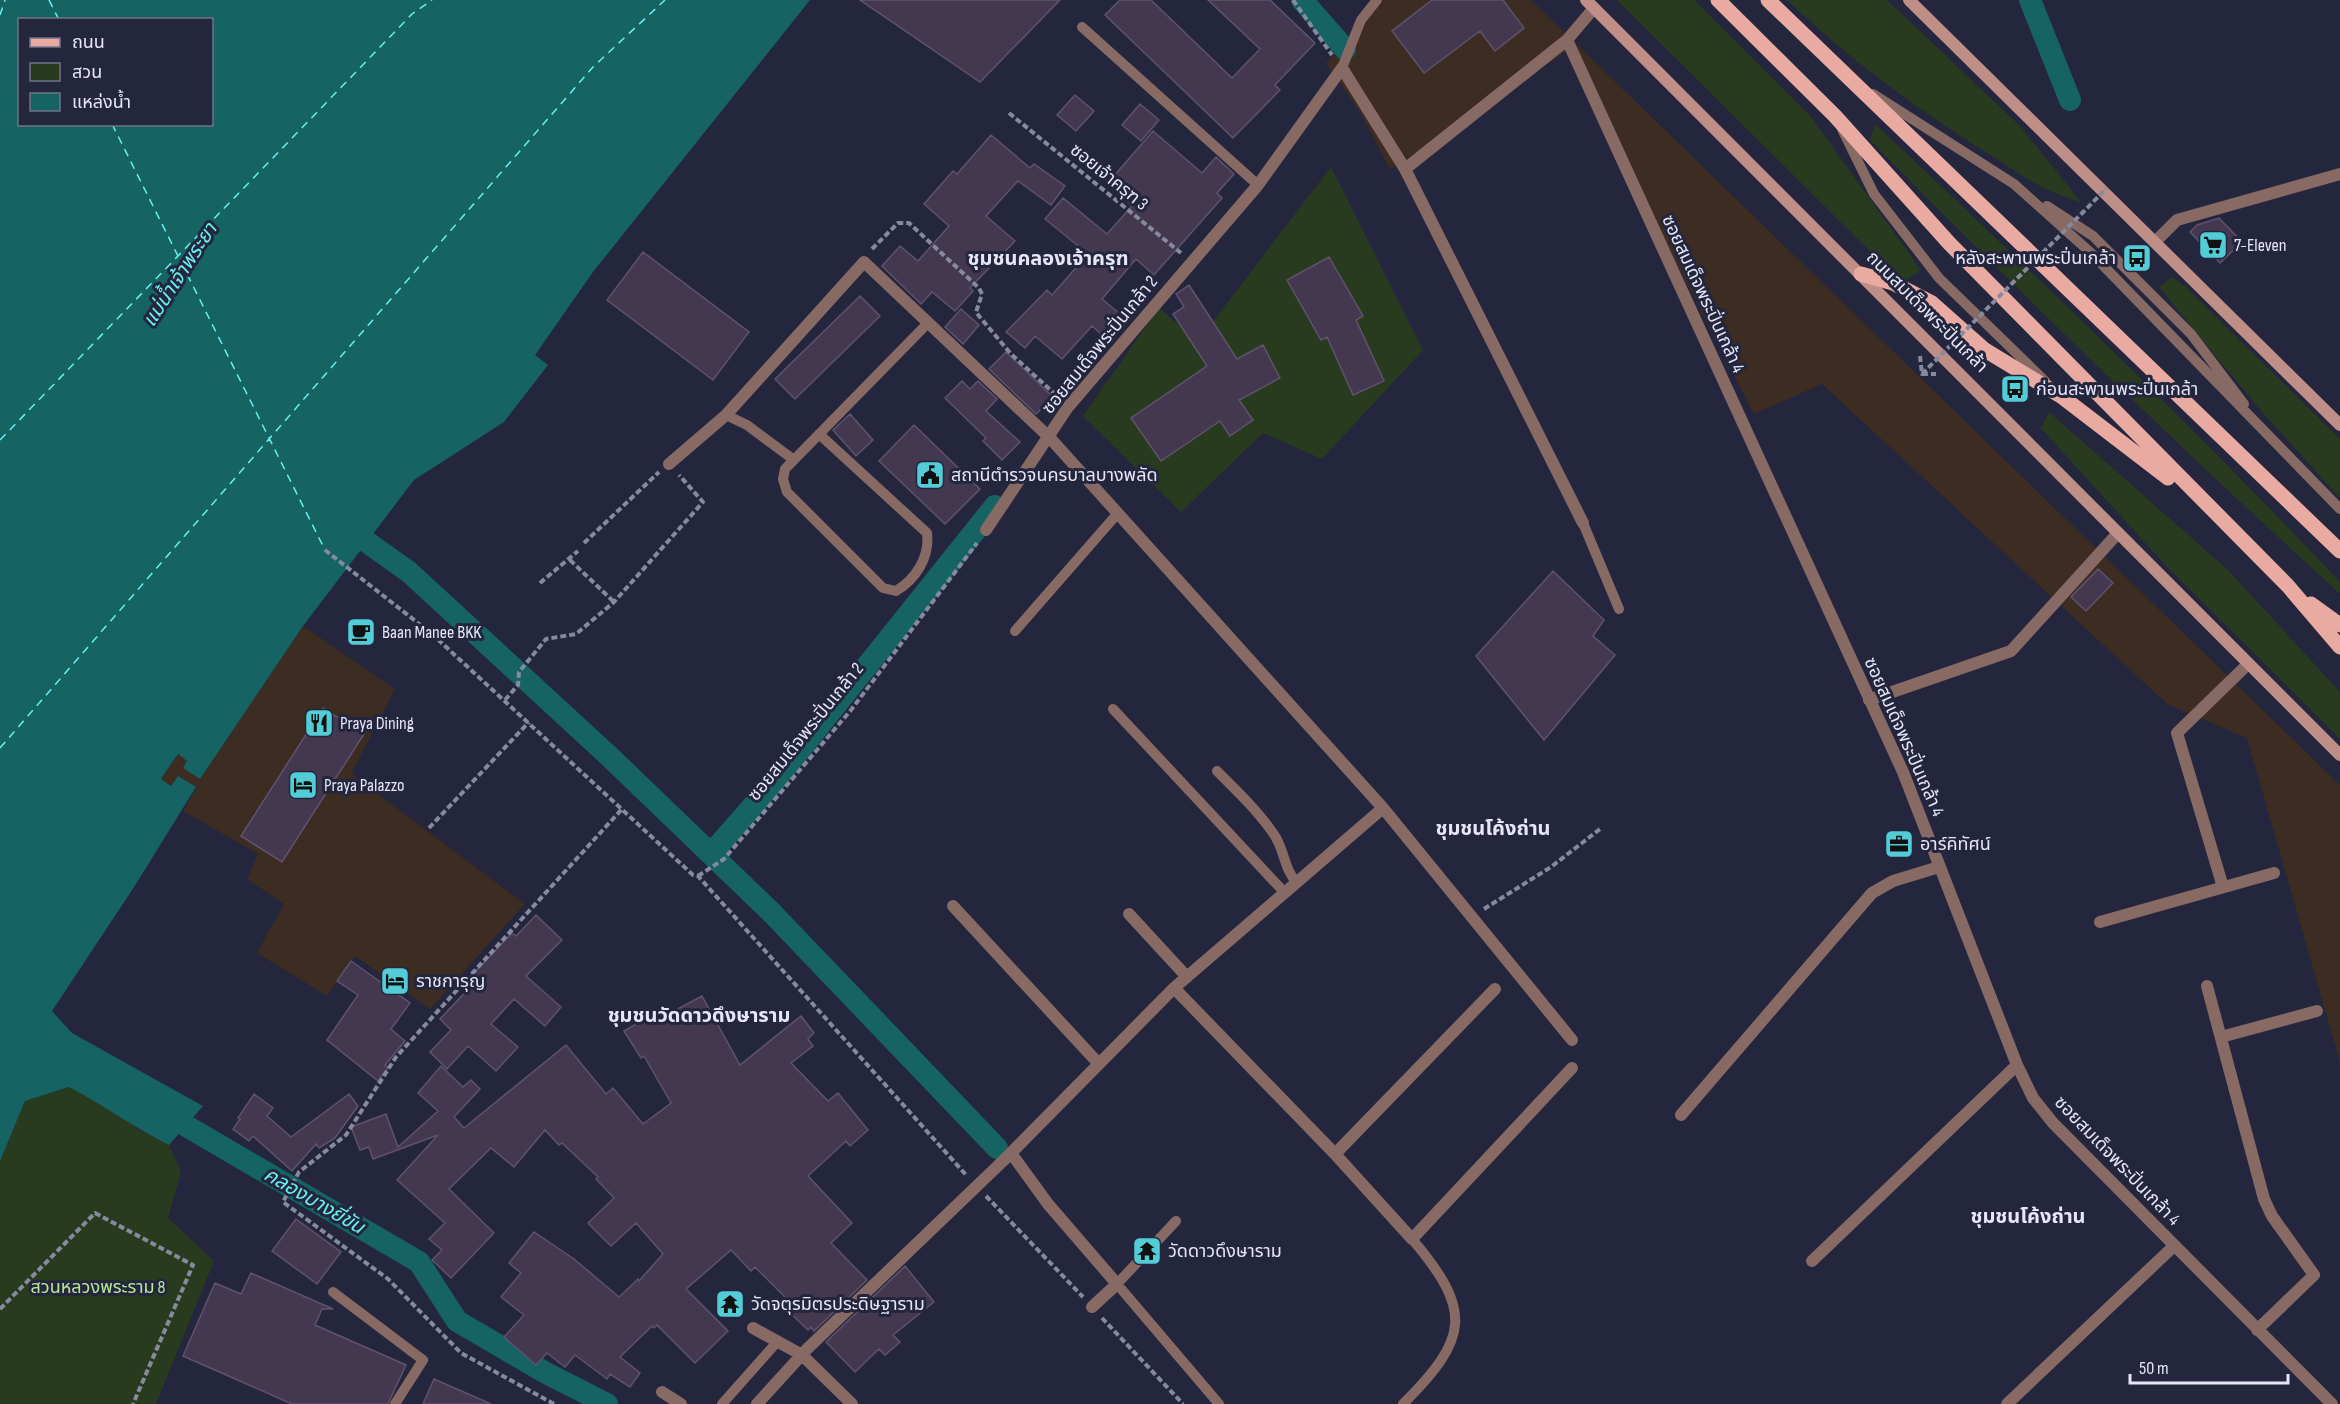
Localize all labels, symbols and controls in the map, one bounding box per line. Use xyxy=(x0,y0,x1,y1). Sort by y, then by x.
legend xyxy=(18,18,213,126)
text: ถนน xyxy=(72,32,105,53)
text: สวน xyxy=(72,62,102,83)
text: แหล่งน้ำ xyxy=(72,89,131,113)
street label: ซอยเจ้าครุฑ 3 xyxy=(1066,139,1152,215)
street label: ซอยสมเด็จพระปิ่นเกล้า 4 xyxy=(1657,211,1751,377)
water label: แม่น้ำเจ้าพระยา xyxy=(135,216,223,331)
supermarket icon: 7-Eleven xyxy=(2197,229,2229,261)
place label: 7-Eleven xyxy=(2234,235,2287,256)
bus stop icon: หลังสะพานพระปิ่นเกล้า xyxy=(2121,242,2153,274)
street label: ถนนสมเด็จพระปิ่นเกล้า xyxy=(1862,246,1993,377)
place label: หลังสะพานพระปิ่นเกล้า xyxy=(1955,246,2116,269)
district label: ชุมชนคลองเจ้าครุฑ xyxy=(968,247,1128,271)
street label: ซอยสมเด็จพระปิ่นเกล้า 2 xyxy=(1036,271,1162,418)
bus stop icon: ก่อนสะพานพระปิ่นเกล้า xyxy=(1999,373,2031,405)
place label: ก่อนสะพานพระปิ่นเกล้า xyxy=(2036,377,2198,400)
public building icon: สถานีตำรวจนครบาลบางพลัด xyxy=(914,459,946,491)
place label: สถานีตำรวจนครบาลบางพลัด xyxy=(951,465,1158,486)
cafe icon: Baan Manee BKK xyxy=(345,616,377,648)
place label: Baan Manee BKK xyxy=(382,622,482,643)
street label: ซอยสมเด็จพระปิ่นเกล้า 4 xyxy=(1860,654,1950,820)
street label: ซอยสมเด็จพระปิ่นเกล้า 2 xyxy=(742,658,868,805)
restaurant icon: Praya Dining xyxy=(303,707,335,739)
place label: Praya Dining xyxy=(340,713,414,734)
hotel icon: Praya Palazzo xyxy=(287,769,319,801)
place label: Praya Palazzo xyxy=(324,775,404,796)
district label: ชุมชนโค้งถ่าน xyxy=(1435,817,1551,841)
office icon: อาร์คิทัศน์ xyxy=(1883,828,1915,860)
place label: อาร์คิทัศน์ xyxy=(1920,834,1991,855)
hotel icon: ราชการุญ xyxy=(379,965,411,997)
place label: ราชการุญ xyxy=(416,971,485,992)
district label: ชุมชนวัดดาวดึงษาราม xyxy=(608,1004,790,1028)
street label: ซอยสมเด็จพระปิ่นเกล้า 4 xyxy=(2050,1091,2186,1230)
water label: คลองบางยี่ขัน xyxy=(260,1160,371,1240)
district label: ชุมชนโค้งถ่าน xyxy=(1970,1205,2086,1229)
temple icon: วัดดาวดึงษาราม xyxy=(1131,1235,1163,1267)
place label: วัดดาวดึงษาราม xyxy=(1168,1241,1282,1262)
park label: สวนหลวงพระราม 8 xyxy=(31,1277,166,1298)
temple icon: วัดจตุรมิตรประดิษฐาราม xyxy=(714,1288,746,1320)
place label: วัดจตุรมิตรประดิษฐาราม xyxy=(751,1294,925,1315)
scale bar xyxy=(2130,1347,2288,1385)
text: 50 m xyxy=(2139,1358,2169,1379)

